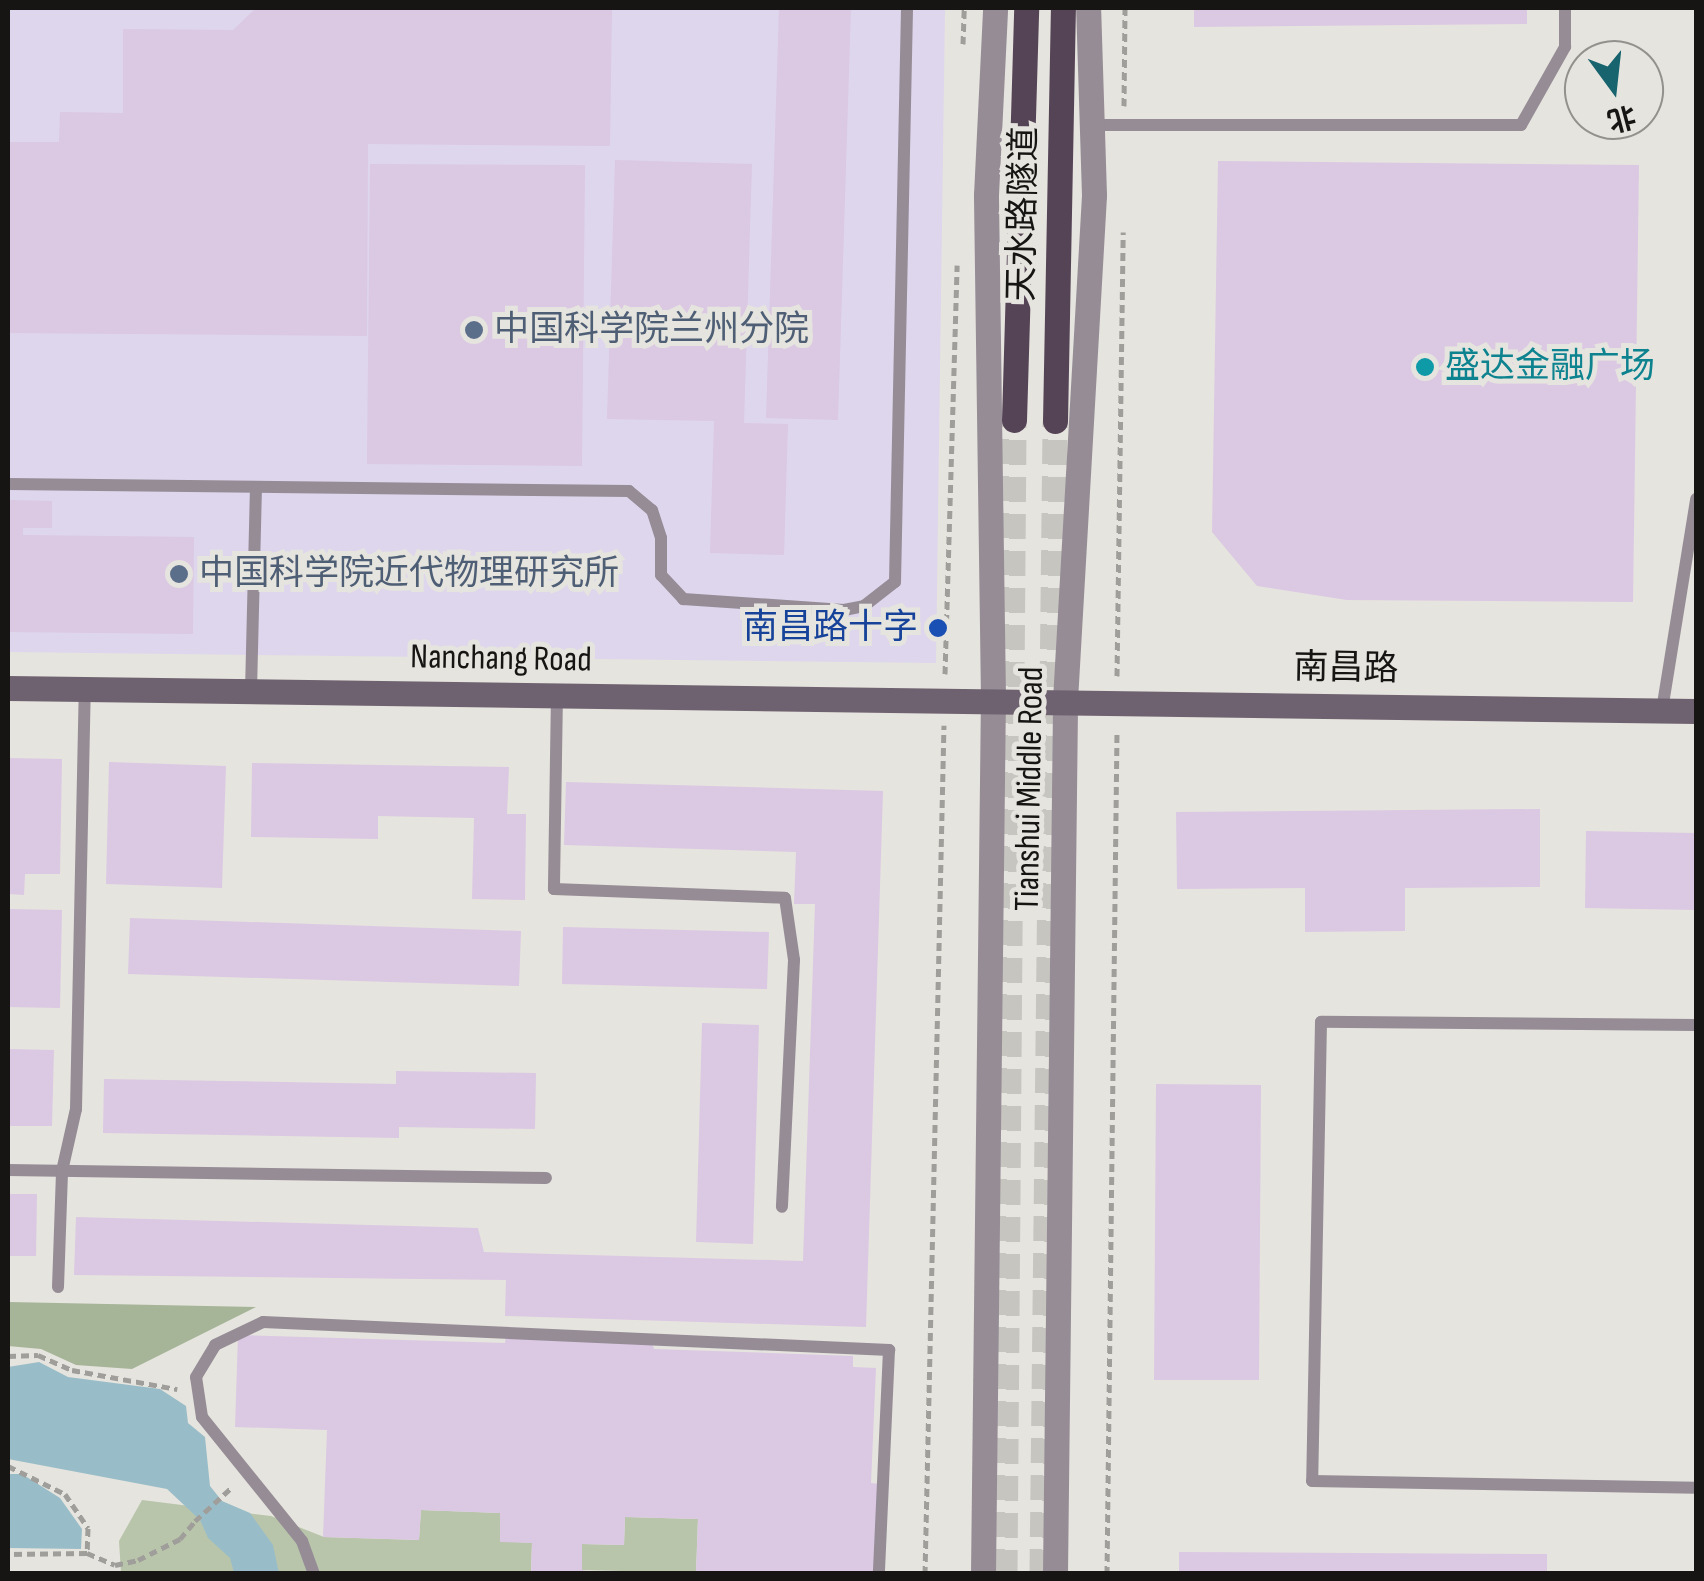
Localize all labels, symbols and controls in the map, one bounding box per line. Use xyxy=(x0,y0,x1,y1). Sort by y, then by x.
north arrow xyxy=(1564,40,1664,140)
text: 北 xyxy=(1604,98,1639,137)
street label: 天水路隧道 xyxy=(1001,126,1047,302)
place label: 中国科学院兰州分院 xyxy=(494,309,809,351)
marker: 中国科学院兰州分院 xyxy=(463,319,485,341)
place label: 盛达金融广场 xyxy=(1445,346,1655,388)
marker: 盛达金融广场 xyxy=(1414,356,1436,378)
place label: 中国科学院近代物理研究所 xyxy=(199,553,619,595)
marker: 中国科学院近代物理研究所 xyxy=(168,563,190,585)
place label: 南昌路十字 xyxy=(743,607,918,649)
marker: 南昌路十字 xyxy=(927,617,949,639)
street label: Nanchang Road xyxy=(410,636,592,682)
street label: 南昌路 xyxy=(1293,647,1399,691)
street label: Tianshui Middle Road xyxy=(1007,666,1053,912)

